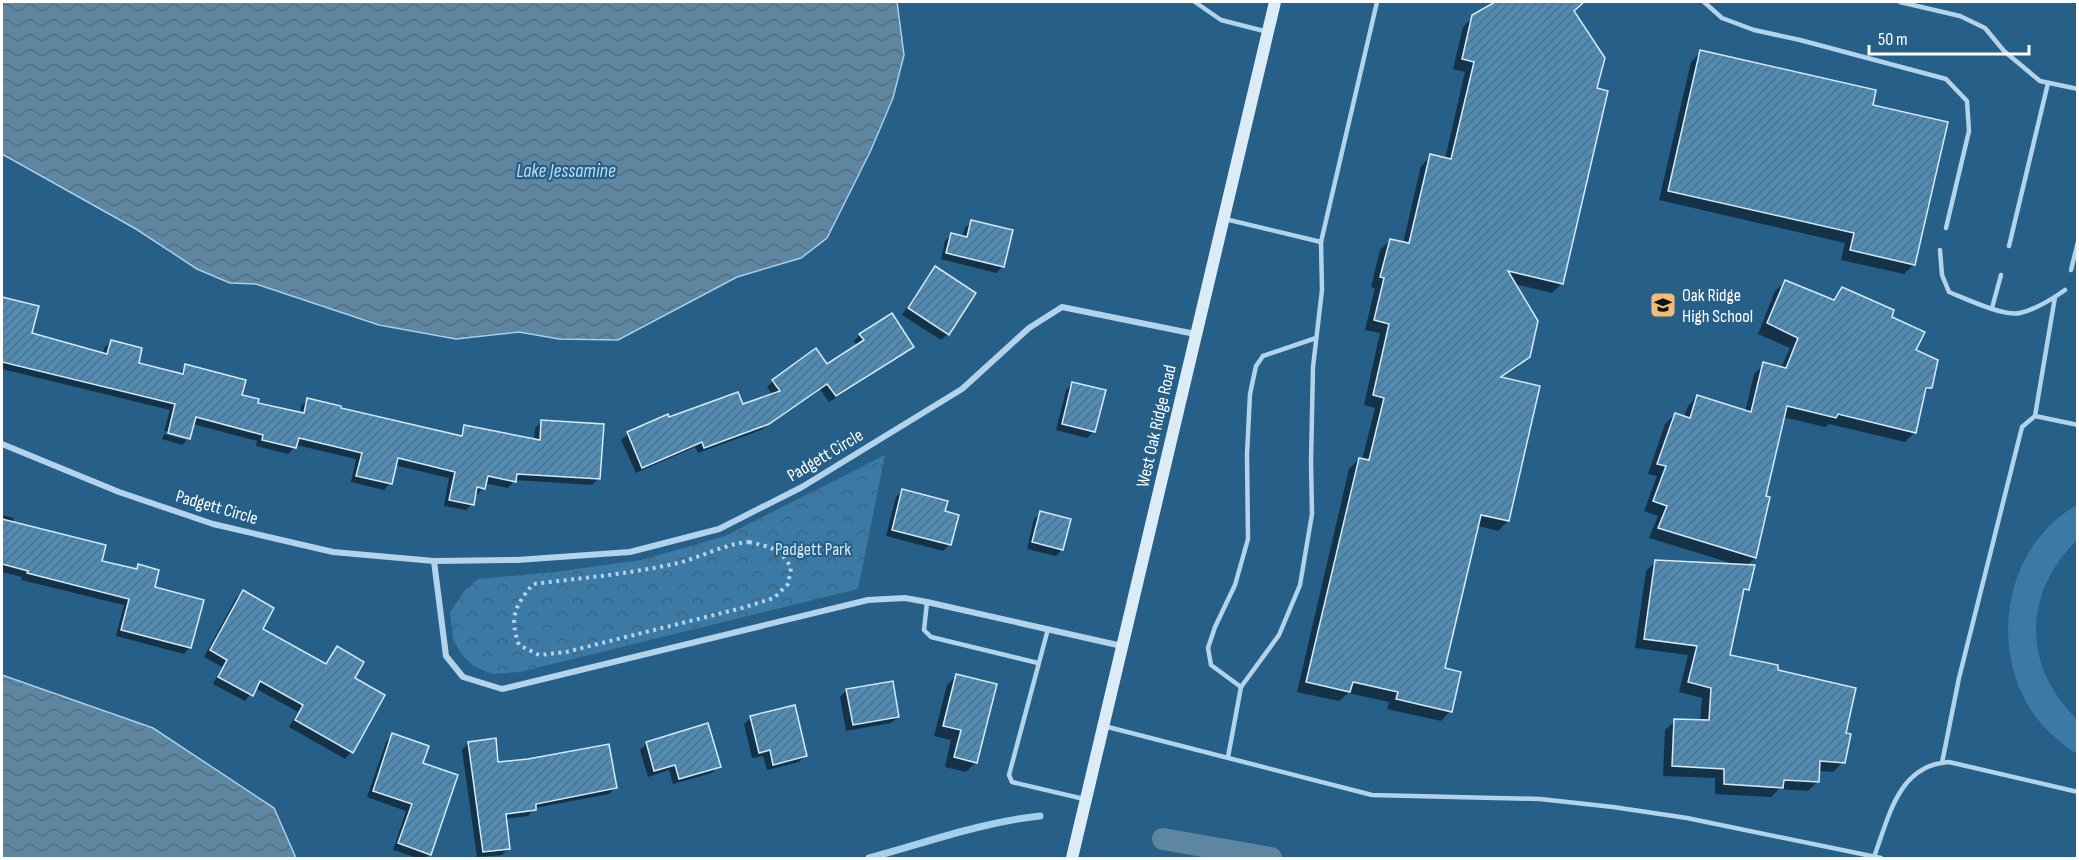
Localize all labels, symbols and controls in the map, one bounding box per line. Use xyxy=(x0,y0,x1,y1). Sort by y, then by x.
scale bar xyxy=(1869,18,2030,56)
text: 50 m xyxy=(1878,29,1908,50)
water label: Lake Jessamine xyxy=(516,159,616,183)
place label: Oak Ridge High School xyxy=(1682,285,1753,327)
school or university icon: Oak Ridge High School xyxy=(1648,290,1678,320)
street label: West Oak Ridge Road xyxy=(1132,363,1181,489)
street label: Padgett Circle xyxy=(784,425,867,486)
street label: Padgett Circle xyxy=(173,486,260,529)
park label: Padgett Park xyxy=(775,539,851,560)

